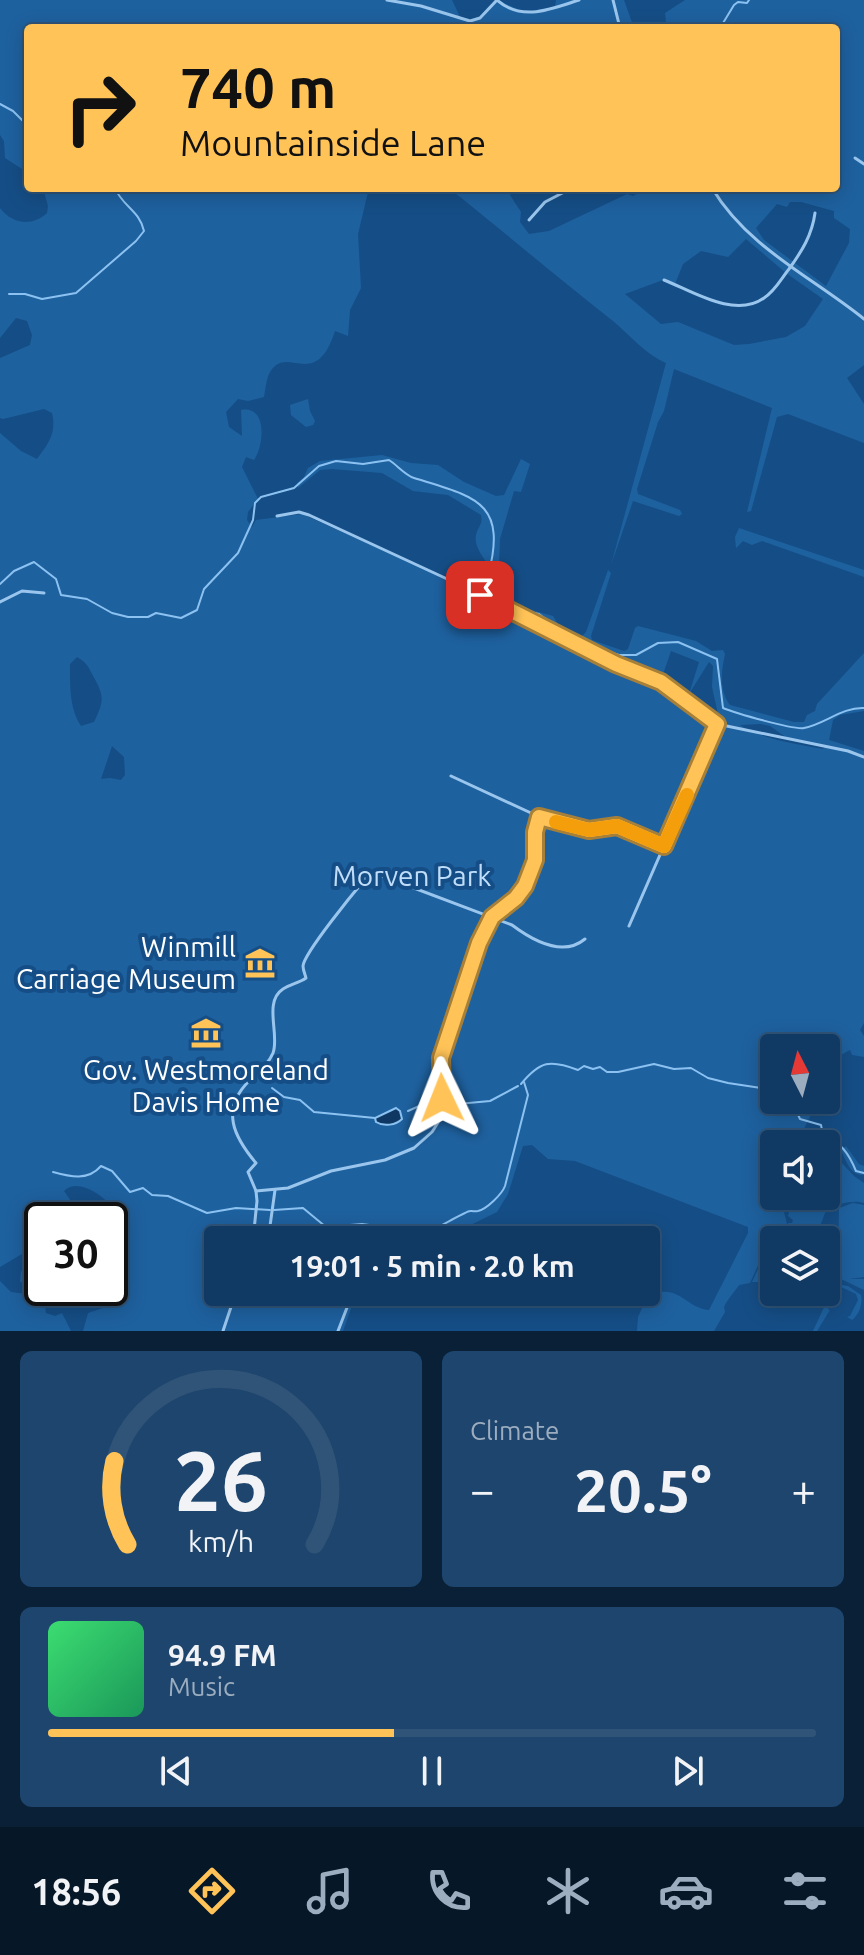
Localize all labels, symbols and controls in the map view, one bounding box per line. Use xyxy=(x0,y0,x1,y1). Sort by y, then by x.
icon: right xyxy=(48,56,152,160)
text: 740 m xyxy=(180,56,336,119)
text: Mountainside Lane xyxy=(180,122,486,163)
pin xyxy=(446,561,514,629)
icon: arrive xyxy=(458,573,502,617)
park label: Morven Park xyxy=(332,860,492,891)
place label: Winmill Carriage Museum xyxy=(16,931,236,994)
museum icon: Winmill Carriage Museum xyxy=(243,946,277,980)
museum icon: Gov. Westmoreland Davis Home xyxy=(189,1016,223,1050)
north arrow xyxy=(760,1034,840,1114)
map controls xyxy=(760,1034,840,1306)
place label: Gov. Westmoreland Davis Home xyxy=(83,1054,329,1117)
position arrow xyxy=(400,1056,484,1140)
button: sound xyxy=(760,1130,840,1210)
speed limit sign: 30 xyxy=(24,1202,128,1306)
button: layers xyxy=(760,1226,840,1306)
text: 19:01 · 5 min · 2.0 km xyxy=(289,1249,575,1283)
text: Climate xyxy=(470,1416,559,1445)
text: 26 xyxy=(174,1433,268,1527)
text: 20.5° xyxy=(574,1456,712,1523)
text: − xyxy=(470,1465,495,1514)
text: + xyxy=(791,1465,816,1514)
text: km/h xyxy=(188,1525,254,1557)
text: 94.9 FM xyxy=(168,1638,277,1672)
text: Music xyxy=(168,1672,235,1701)
icon: previous xyxy=(154,1749,198,1793)
icon: pause xyxy=(410,1749,454,1793)
icon: next xyxy=(666,1749,710,1793)
icon: directions xyxy=(184,1863,240,1919)
icon: music xyxy=(302,1863,358,1919)
icon: phone xyxy=(421,1863,477,1919)
icon: climate xyxy=(540,1863,596,1919)
icon: car xyxy=(658,1863,714,1919)
icon: filters xyxy=(777,1863,833,1919)
text: 18:56 xyxy=(31,1871,121,1912)

